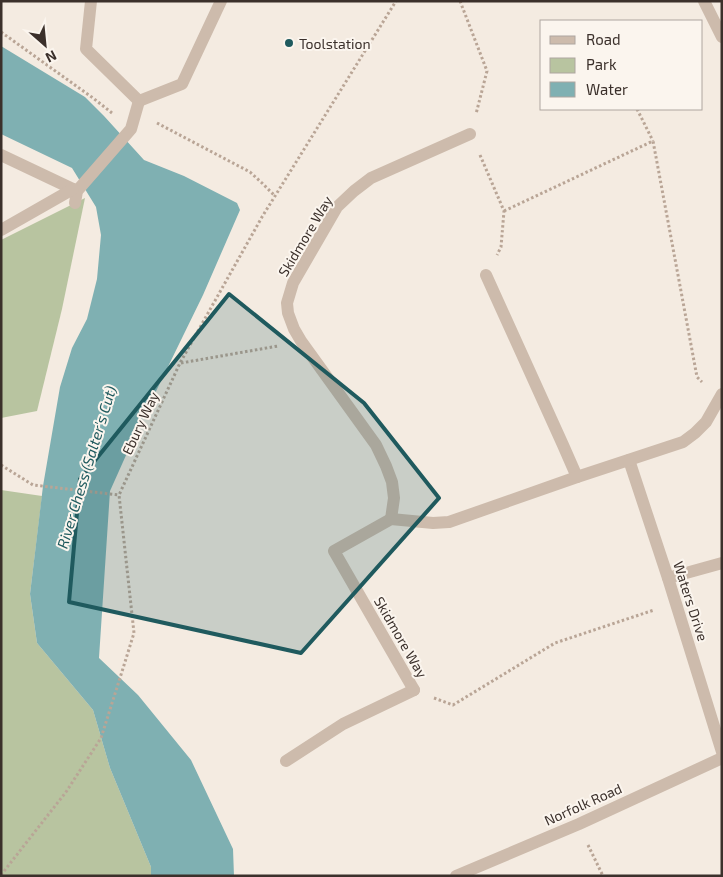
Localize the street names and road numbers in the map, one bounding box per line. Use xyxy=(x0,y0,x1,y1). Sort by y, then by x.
street label: Skidmore Way xyxy=(274,192,336,279)
street label: Ebury Way xyxy=(118,388,162,457)
street label: Waters Drive xyxy=(670,559,712,643)
street label: Skidmore Way xyxy=(371,593,431,681)
street label: Norfolk Road xyxy=(542,779,624,829)

